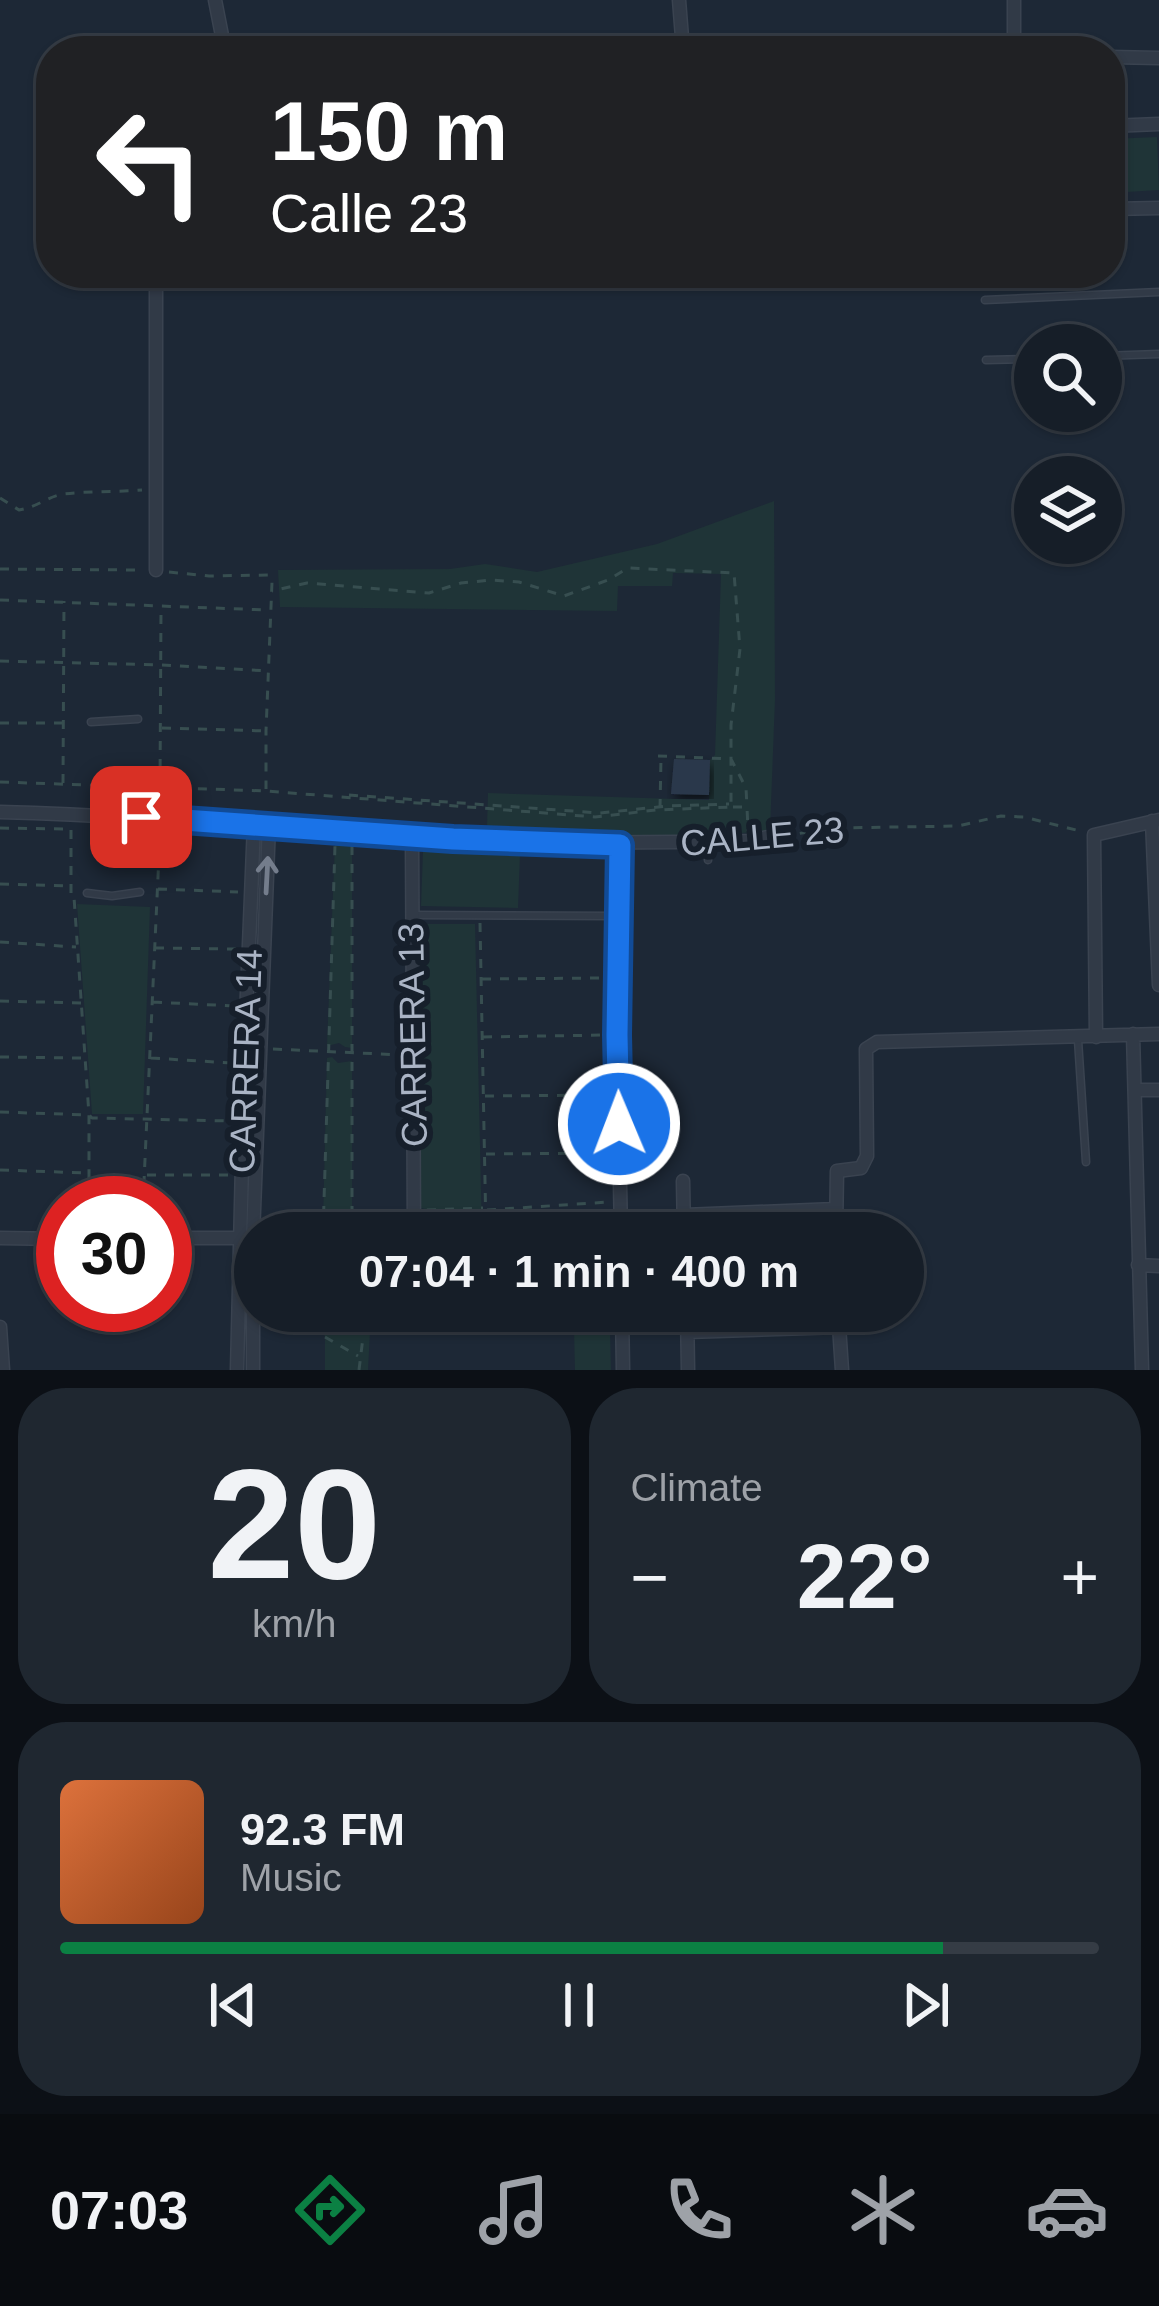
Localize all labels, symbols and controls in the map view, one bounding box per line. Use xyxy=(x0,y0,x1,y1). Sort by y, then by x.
icon: left xyxy=(72,84,228,240)
text: 150 m xyxy=(270,84,508,178)
text: Calle 23 xyxy=(270,183,468,243)
map controls xyxy=(1014,324,1122,564)
button: search xyxy=(1014,324,1122,432)
button: layers xyxy=(1014,456,1122,564)
pin xyxy=(90,766,192,868)
icon: arrive xyxy=(108,784,174,850)
street label: CALLE 23 xyxy=(679,809,846,864)
one-way arrow xyxy=(256,856,279,895)
street label: CARRERA 13 xyxy=(390,923,435,1147)
street label: CARRERA 14 xyxy=(221,948,270,1174)
position arrow xyxy=(556,1061,682,1187)
speed limit sign: 30 xyxy=(36,1176,192,1332)
text: 07:04 · 1 min · 400 m xyxy=(359,1246,799,1297)
text: 20 xyxy=(207,1437,381,1611)
text: Climate xyxy=(631,1466,763,1509)
text: 22° xyxy=(797,1527,933,1627)
text: − xyxy=(631,1540,669,1614)
text: + xyxy=(1060,1540,1099,1614)
text: km/h xyxy=(252,1602,337,1645)
text: 92.3 FM xyxy=(240,1804,405,1855)
text: Music xyxy=(240,1856,342,1899)
icon: previous xyxy=(200,1972,266,2038)
icon: pause xyxy=(546,1972,612,2038)
icon: next xyxy=(893,1972,959,2038)
icon: directions xyxy=(288,2168,372,2252)
icon: music xyxy=(472,2168,556,2252)
icon: phone xyxy=(657,2168,741,2252)
icon: climate xyxy=(841,2168,925,2252)
icon: car xyxy=(1025,2168,1109,2252)
text: 07:03 xyxy=(50,2180,188,2240)

